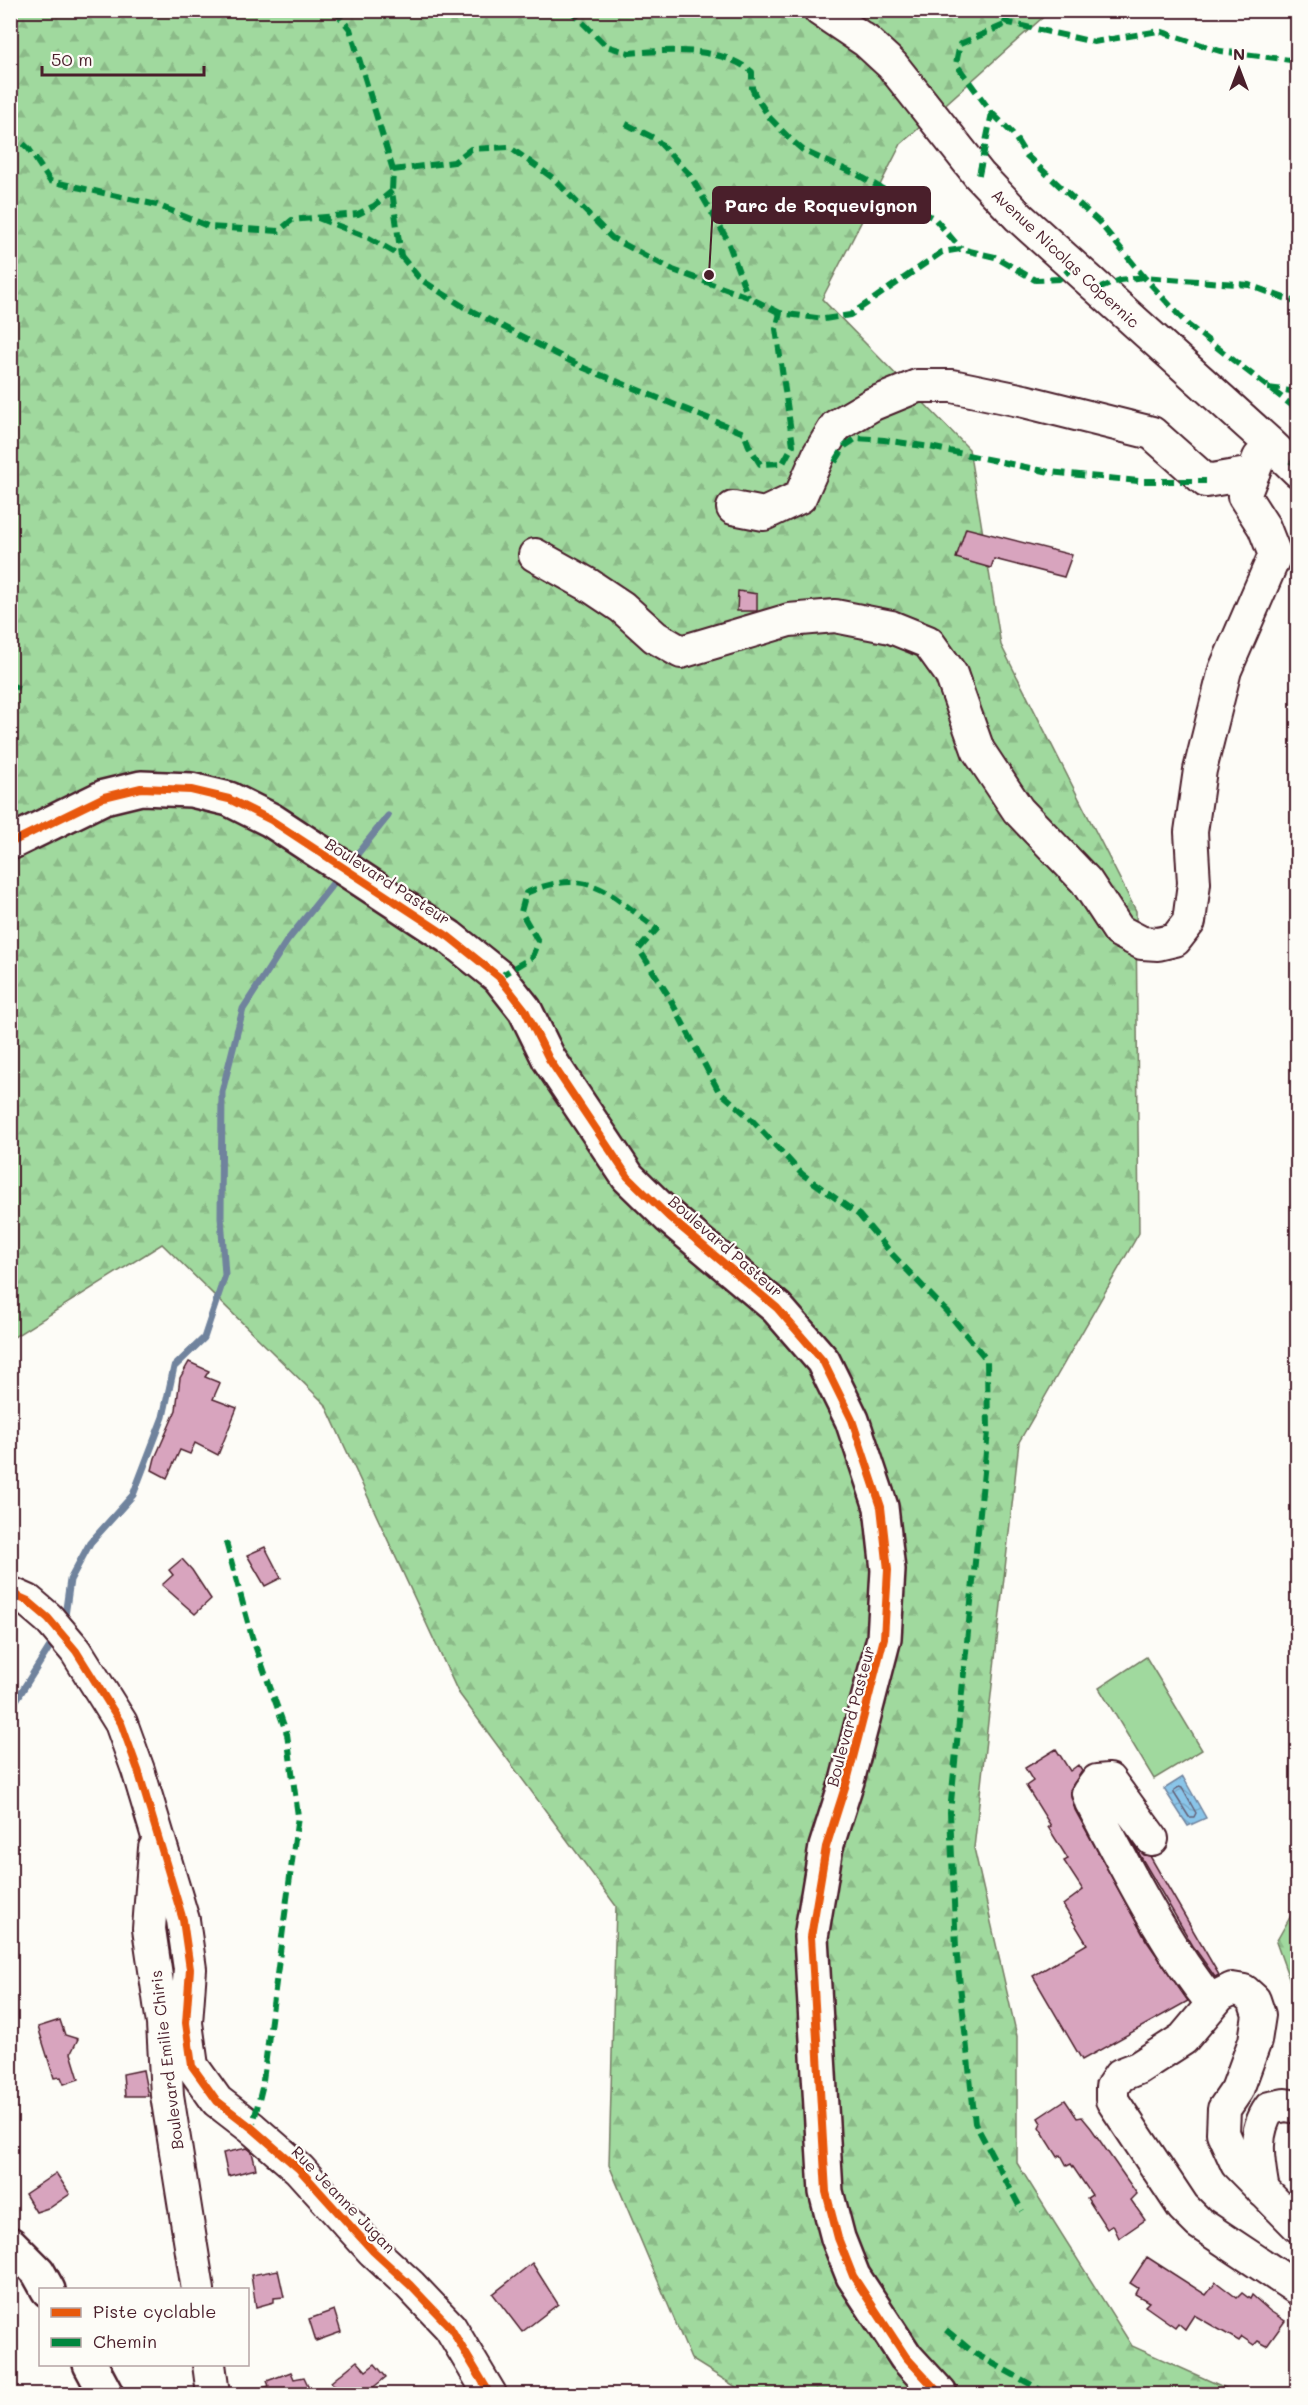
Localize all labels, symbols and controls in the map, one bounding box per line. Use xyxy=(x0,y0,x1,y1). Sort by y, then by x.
scale bar xyxy=(42,39,204,77)
north arrow xyxy=(1209,39,1269,99)
text: N xyxy=(1233,43,1245,64)
text: 50 m xyxy=(51,47,93,71)
street label: Avenue Nicolas Copernic xyxy=(988,184,1144,332)
callout: Parc de Roquevignon xyxy=(713,187,930,223)
text: Parc de Roquevignon xyxy=(725,193,917,217)
street label: Boulevard Pasteur xyxy=(321,833,455,929)
street label: Boulevard Pasteur xyxy=(664,1190,788,1302)
street label: Boulevard Pasteur xyxy=(821,1643,879,1789)
street label: Boulevard Emilie Chiris xyxy=(145,1969,187,2151)
street label: Rue Jeanne Jugan xyxy=(287,2141,401,2257)
legend xyxy=(39,2288,249,2366)
text: Piste cyclable xyxy=(93,2299,217,2323)
text: Chemin xyxy=(93,2329,157,2353)

